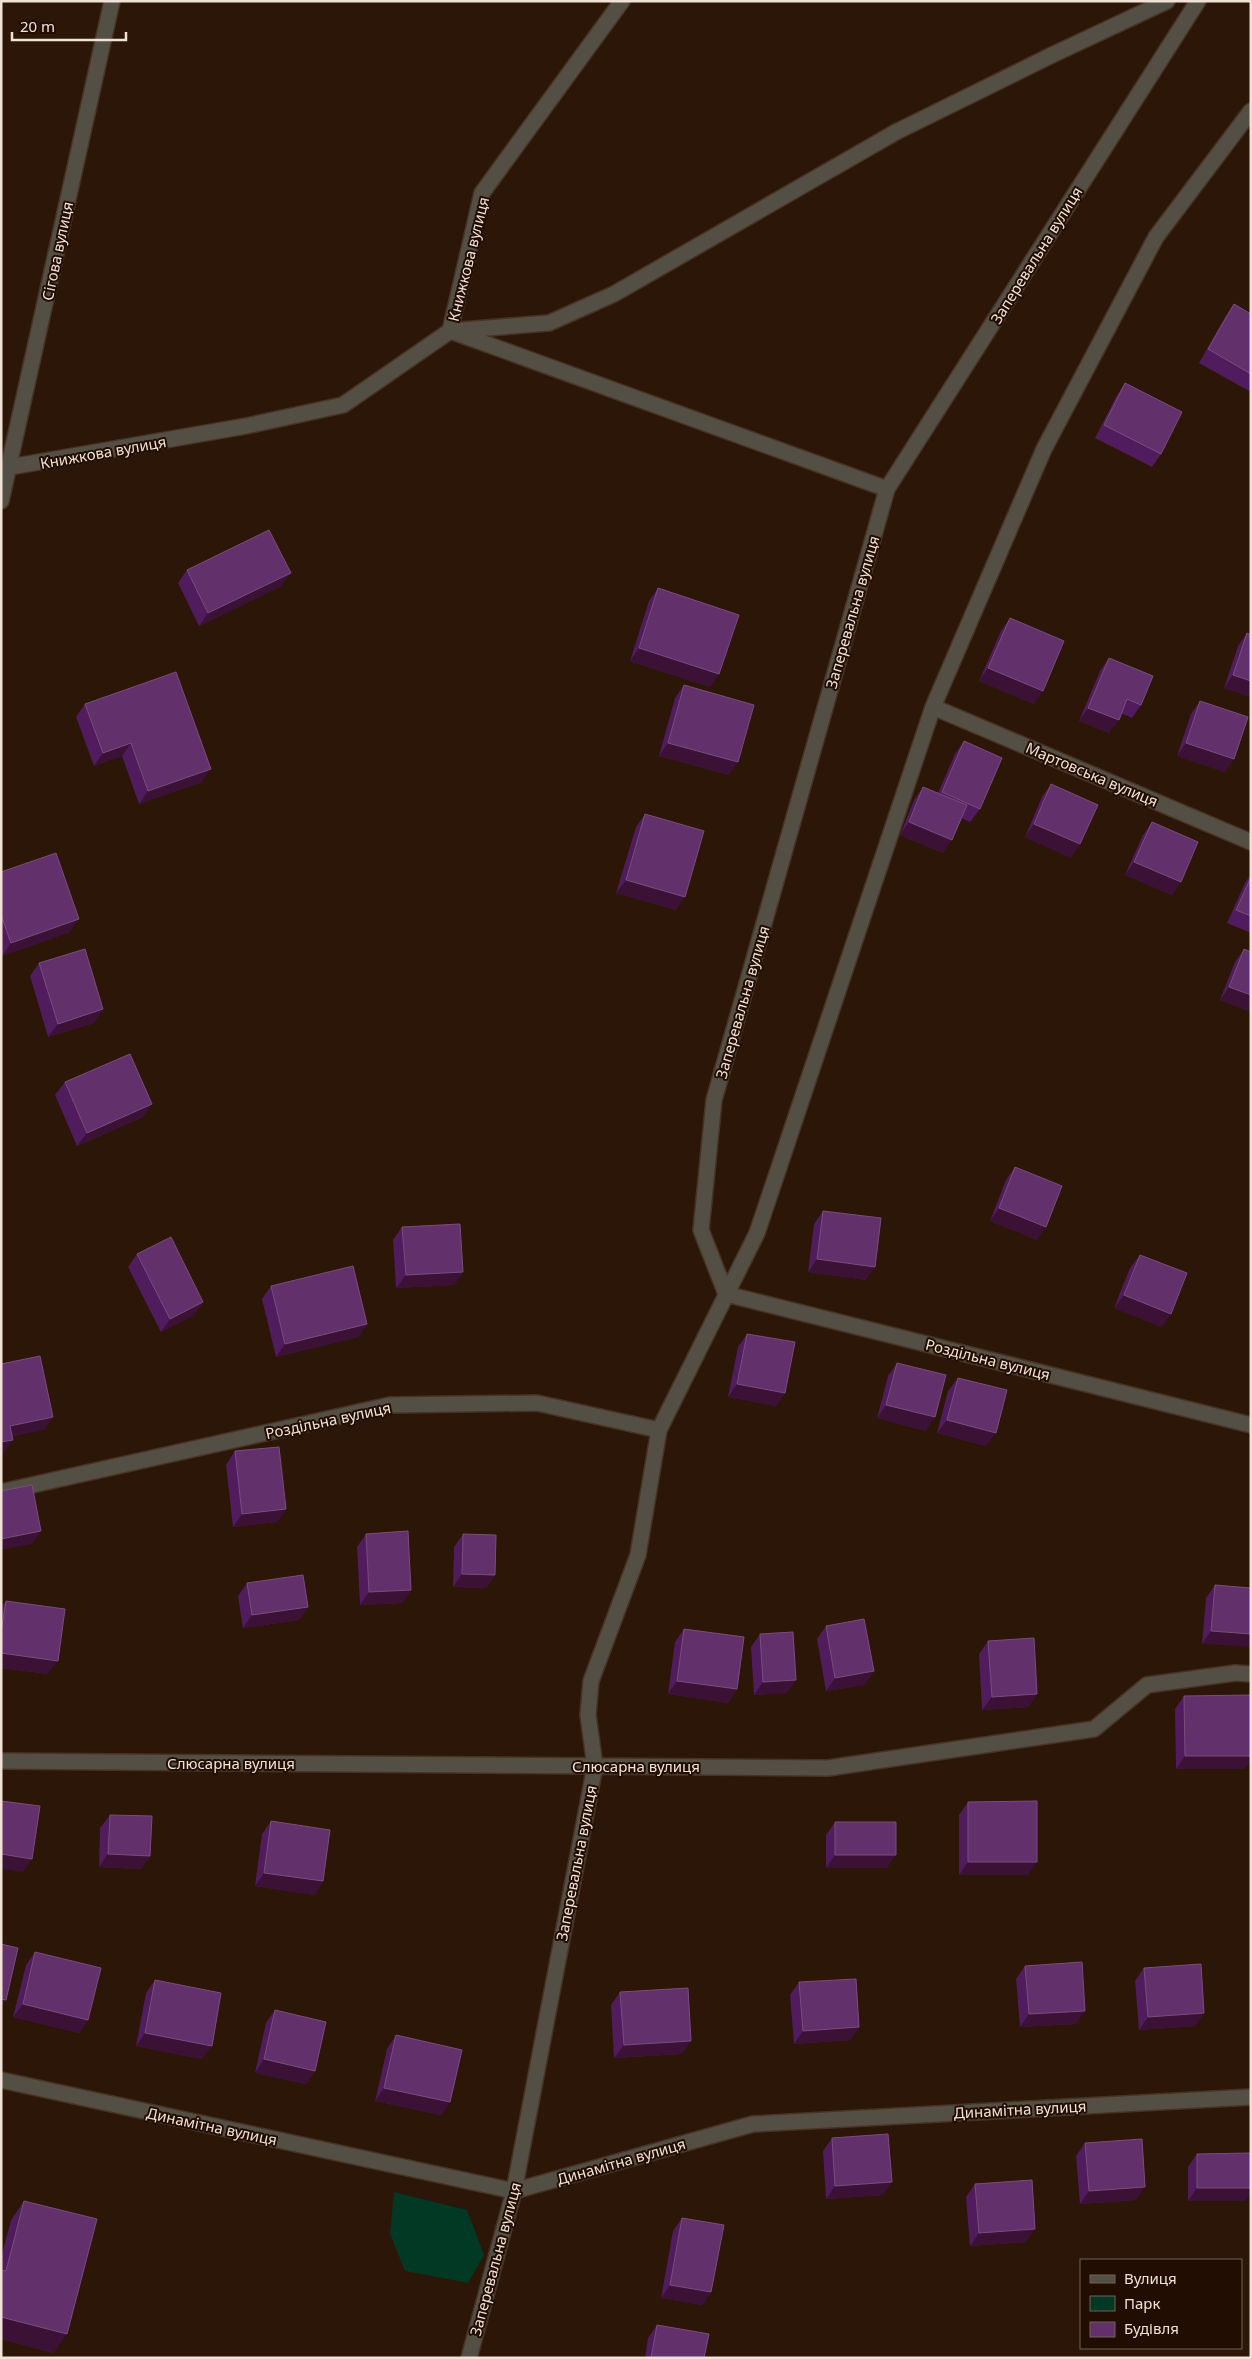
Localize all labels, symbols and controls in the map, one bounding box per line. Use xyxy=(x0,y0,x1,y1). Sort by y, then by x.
scale bar xyxy=(12,10,126,42)
text: 20 m xyxy=(20,16,55,36)
street label: Заперевальна вулиця xyxy=(986,183,1086,327)
street label: Книжкова вулиця xyxy=(443,195,493,323)
street label: Сігова вулиця xyxy=(37,200,77,302)
street label: Книжкова вулиця xyxy=(38,431,168,473)
street label: Заперевальна вулиця xyxy=(821,533,883,691)
street label: Мартовська вулиця xyxy=(1023,737,1161,811)
street label: Заперевальна вулиця xyxy=(711,923,773,1081)
street label: Роздільна вулиця xyxy=(924,1334,1052,1384)
street label: Роздільна вулиця xyxy=(263,1397,393,1443)
street label: Слюсарна вулиця xyxy=(167,1753,295,1773)
street label: Слюсарна вулиця xyxy=(572,1756,700,1776)
street label: Заперевальна вулиця xyxy=(551,1783,601,1943)
street label: Динамітна вулиця xyxy=(953,2096,1087,2122)
street label: Динамітна вулиця xyxy=(145,2102,279,2150)
street label: Динамітна вулиця xyxy=(554,2133,688,2189)
street label: Заперевальна вулиця xyxy=(465,2180,525,2338)
legend xyxy=(1080,2259,1242,2349)
text: Вулиця xyxy=(1124,2268,1177,2288)
text: Парк xyxy=(1124,2293,1160,2313)
text: Будівля xyxy=(1124,2318,1179,2338)

